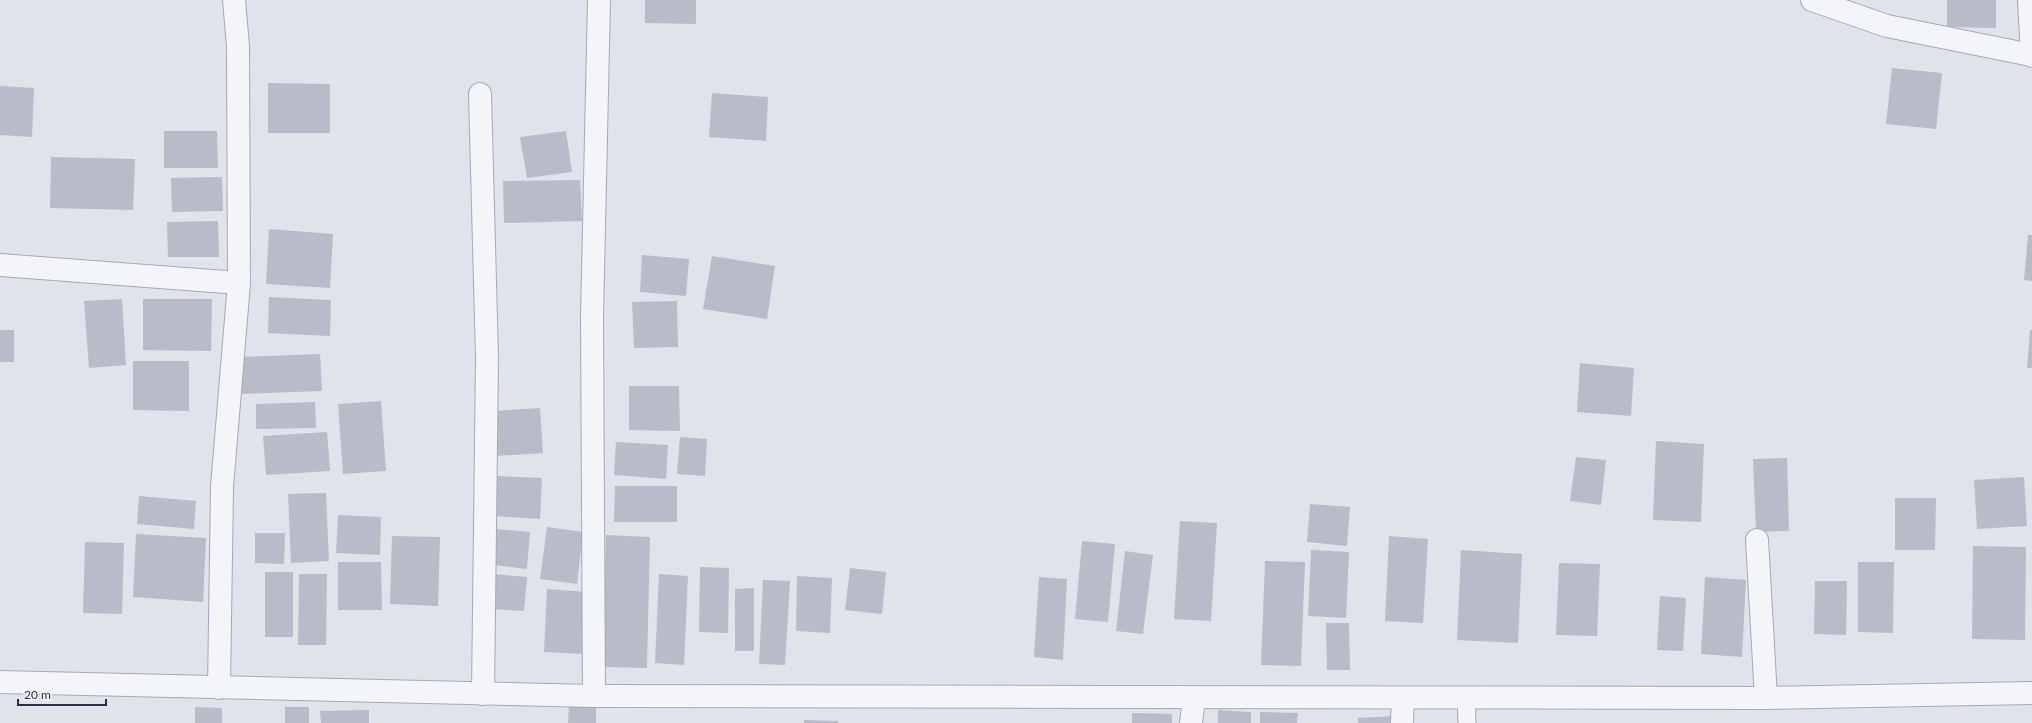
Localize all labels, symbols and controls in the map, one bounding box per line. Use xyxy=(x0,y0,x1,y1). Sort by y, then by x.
scale bar xyxy=(18,681,106,707)
text: 20 m xyxy=(24,687,51,702)

